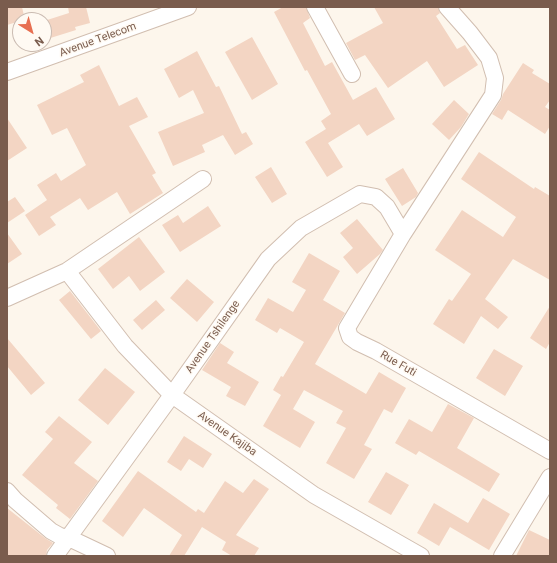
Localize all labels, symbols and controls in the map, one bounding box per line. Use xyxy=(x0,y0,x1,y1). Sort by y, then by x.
north arrow xyxy=(12,12,52,52)
street label: Avenue Telecom xyxy=(58,20,138,60)
text: N xyxy=(32,34,46,49)
street label: Avenue Tshilenge xyxy=(183,298,243,376)
street label: Rue Futi xyxy=(378,348,418,380)
street label: Avenue Kajiba xyxy=(195,409,259,459)

